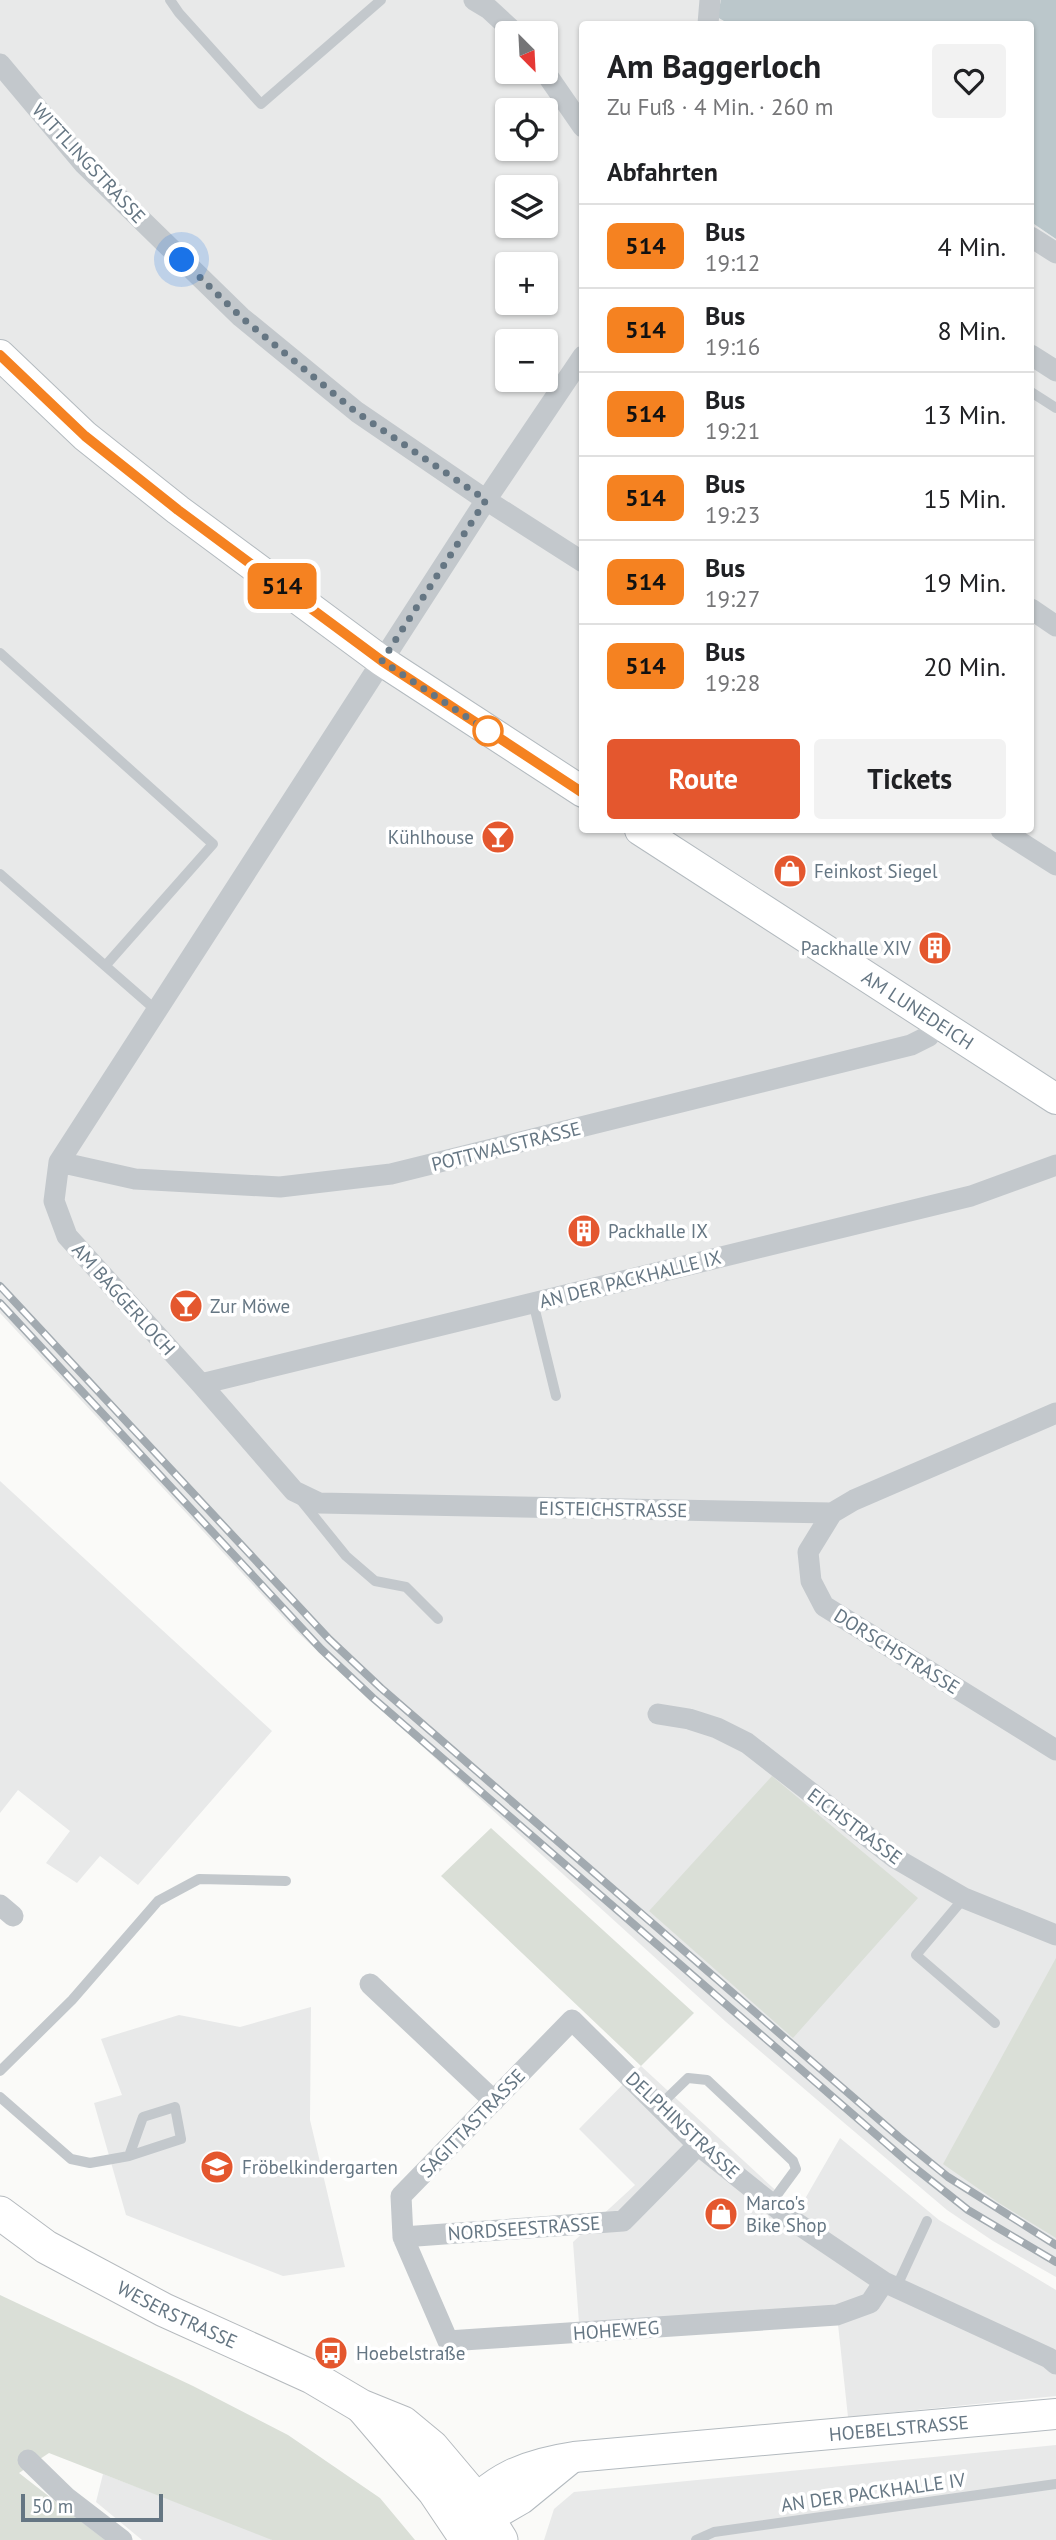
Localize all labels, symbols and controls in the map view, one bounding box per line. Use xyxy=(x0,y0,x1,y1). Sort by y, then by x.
north arrow xyxy=(495,21,558,84)
map controls xyxy=(495,21,558,392)
text: Am Baggerloch xyxy=(607,44,821,87)
button: heart xyxy=(932,44,1006,118)
text: Zu Fuß · 4 Min. · 260 m xyxy=(607,92,833,121)
street label: WITTLINGSTRASSE xyxy=(27,98,151,228)
button: locate xyxy=(495,98,558,161)
text: Abfahrten xyxy=(607,155,718,188)
button: layers xyxy=(495,175,558,238)
text: Bus xyxy=(705,215,745,248)
text: 514 xyxy=(625,230,666,261)
text: 4 Min. xyxy=(938,230,1006,263)
your location xyxy=(164,242,199,277)
text: 19:12 xyxy=(705,248,760,277)
button: + xyxy=(495,252,558,315)
text: Bus xyxy=(705,299,745,332)
text: 514 xyxy=(625,314,666,345)
text: 8 Min. xyxy=(938,314,1006,347)
button: − xyxy=(495,329,558,392)
text: 19:16 xyxy=(705,332,760,361)
text: Bus xyxy=(705,383,745,416)
text: 514 xyxy=(625,398,666,429)
text: 13 Min. xyxy=(923,398,1006,431)
text: 19:21 xyxy=(705,416,760,445)
text: Bus xyxy=(705,467,745,500)
text: 514 xyxy=(625,482,666,513)
text: 15 Min. xyxy=(923,482,1006,515)
text: 19:23 xyxy=(705,500,760,529)
text: Bus xyxy=(705,551,745,584)
line badge: 514 xyxy=(242,563,322,609)
text: 514 xyxy=(625,566,666,597)
text: 19 Min. xyxy=(923,566,1006,599)
text: 514 xyxy=(262,570,302,601)
text: 19:27 xyxy=(705,584,760,613)
text: Bus xyxy=(705,635,745,668)
text: 514 xyxy=(625,650,666,681)
text: 20 Min. xyxy=(923,650,1006,683)
text: 19:28 xyxy=(705,668,760,697)
unlabelled marker xyxy=(473,716,503,746)
button: Route xyxy=(607,739,800,819)
button: Tickets xyxy=(814,739,1006,819)
bar icon: Kühlhouse xyxy=(479,818,517,856)
place label: Kühlhouse xyxy=(388,825,474,849)
shop icon: Feinkost Siegel xyxy=(771,852,809,890)
place label: Feinkost Siegel xyxy=(814,859,938,883)
building icon: Packhalle XIV xyxy=(916,929,954,967)
place label: Packhalle XIV xyxy=(801,936,911,960)
street label: AM LUNEDEICH xyxy=(858,965,978,1055)
street label: POTTWALSTRASSE xyxy=(429,1116,583,1176)
building icon: Packhalle IX xyxy=(565,1212,603,1250)
place label: Packhalle IX xyxy=(608,1219,708,1243)
street label: AM BAGGERLOCH xyxy=(67,1238,181,1360)
street label: AN DER PACKHALLE IX xyxy=(537,1245,724,1313)
bar icon: Zur Möwe xyxy=(167,1287,205,1325)
place label: Zur Möwe xyxy=(210,1294,290,1318)
street label: EISTEICHSTRASSE xyxy=(538,1496,688,1522)
street label: DORSCHSTRASSE xyxy=(830,1603,964,1699)
street label: EICHSTRASSE xyxy=(803,1783,907,1869)
street label: SAGITTASTRASSE xyxy=(414,2064,530,2182)
street label: DELPHINSTRASSE xyxy=(621,2066,745,2184)
school or university icon: Fröbelkindergarten xyxy=(198,2148,236,2186)
place label: Fröbelkindergarten xyxy=(242,2155,398,2179)
place label: Marco's Bike Shop xyxy=(746,2191,827,2237)
shop icon: Marco's Bike Shop xyxy=(702,2195,740,2233)
street label: NORDSEESTRASSE xyxy=(447,2211,601,2245)
street label: WESERSTRASSE xyxy=(113,2275,241,2354)
street label: HOHEWEG xyxy=(572,2315,660,2345)
bus stop icon: Hoebelstraße xyxy=(312,2334,350,2372)
place label: Hoebelstraße xyxy=(356,2341,465,2365)
street label: HOEBELSTRASSE xyxy=(828,2410,970,2446)
street label: AN DER PACKHALLE IV xyxy=(779,2467,967,2517)
scale bar xyxy=(21,2491,163,2523)
text: 50 m xyxy=(32,2494,73,2518)

